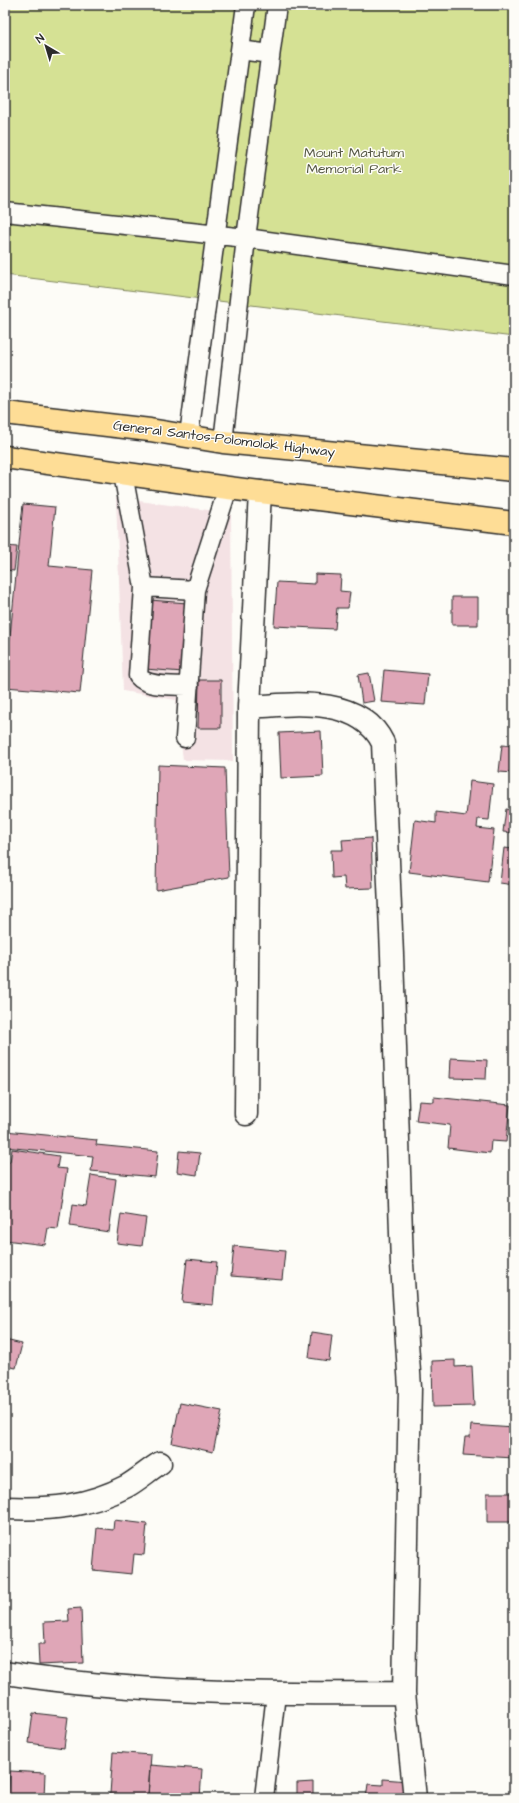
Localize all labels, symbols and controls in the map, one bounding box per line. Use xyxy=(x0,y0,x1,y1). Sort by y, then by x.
north arrow xyxy=(26,26,66,66)
text: N xyxy=(33,30,48,47)
park label: Mount Matutum Memorial Park xyxy=(304,143,404,179)
street label: General Santos-Polomolok Highway xyxy=(112,415,336,463)

